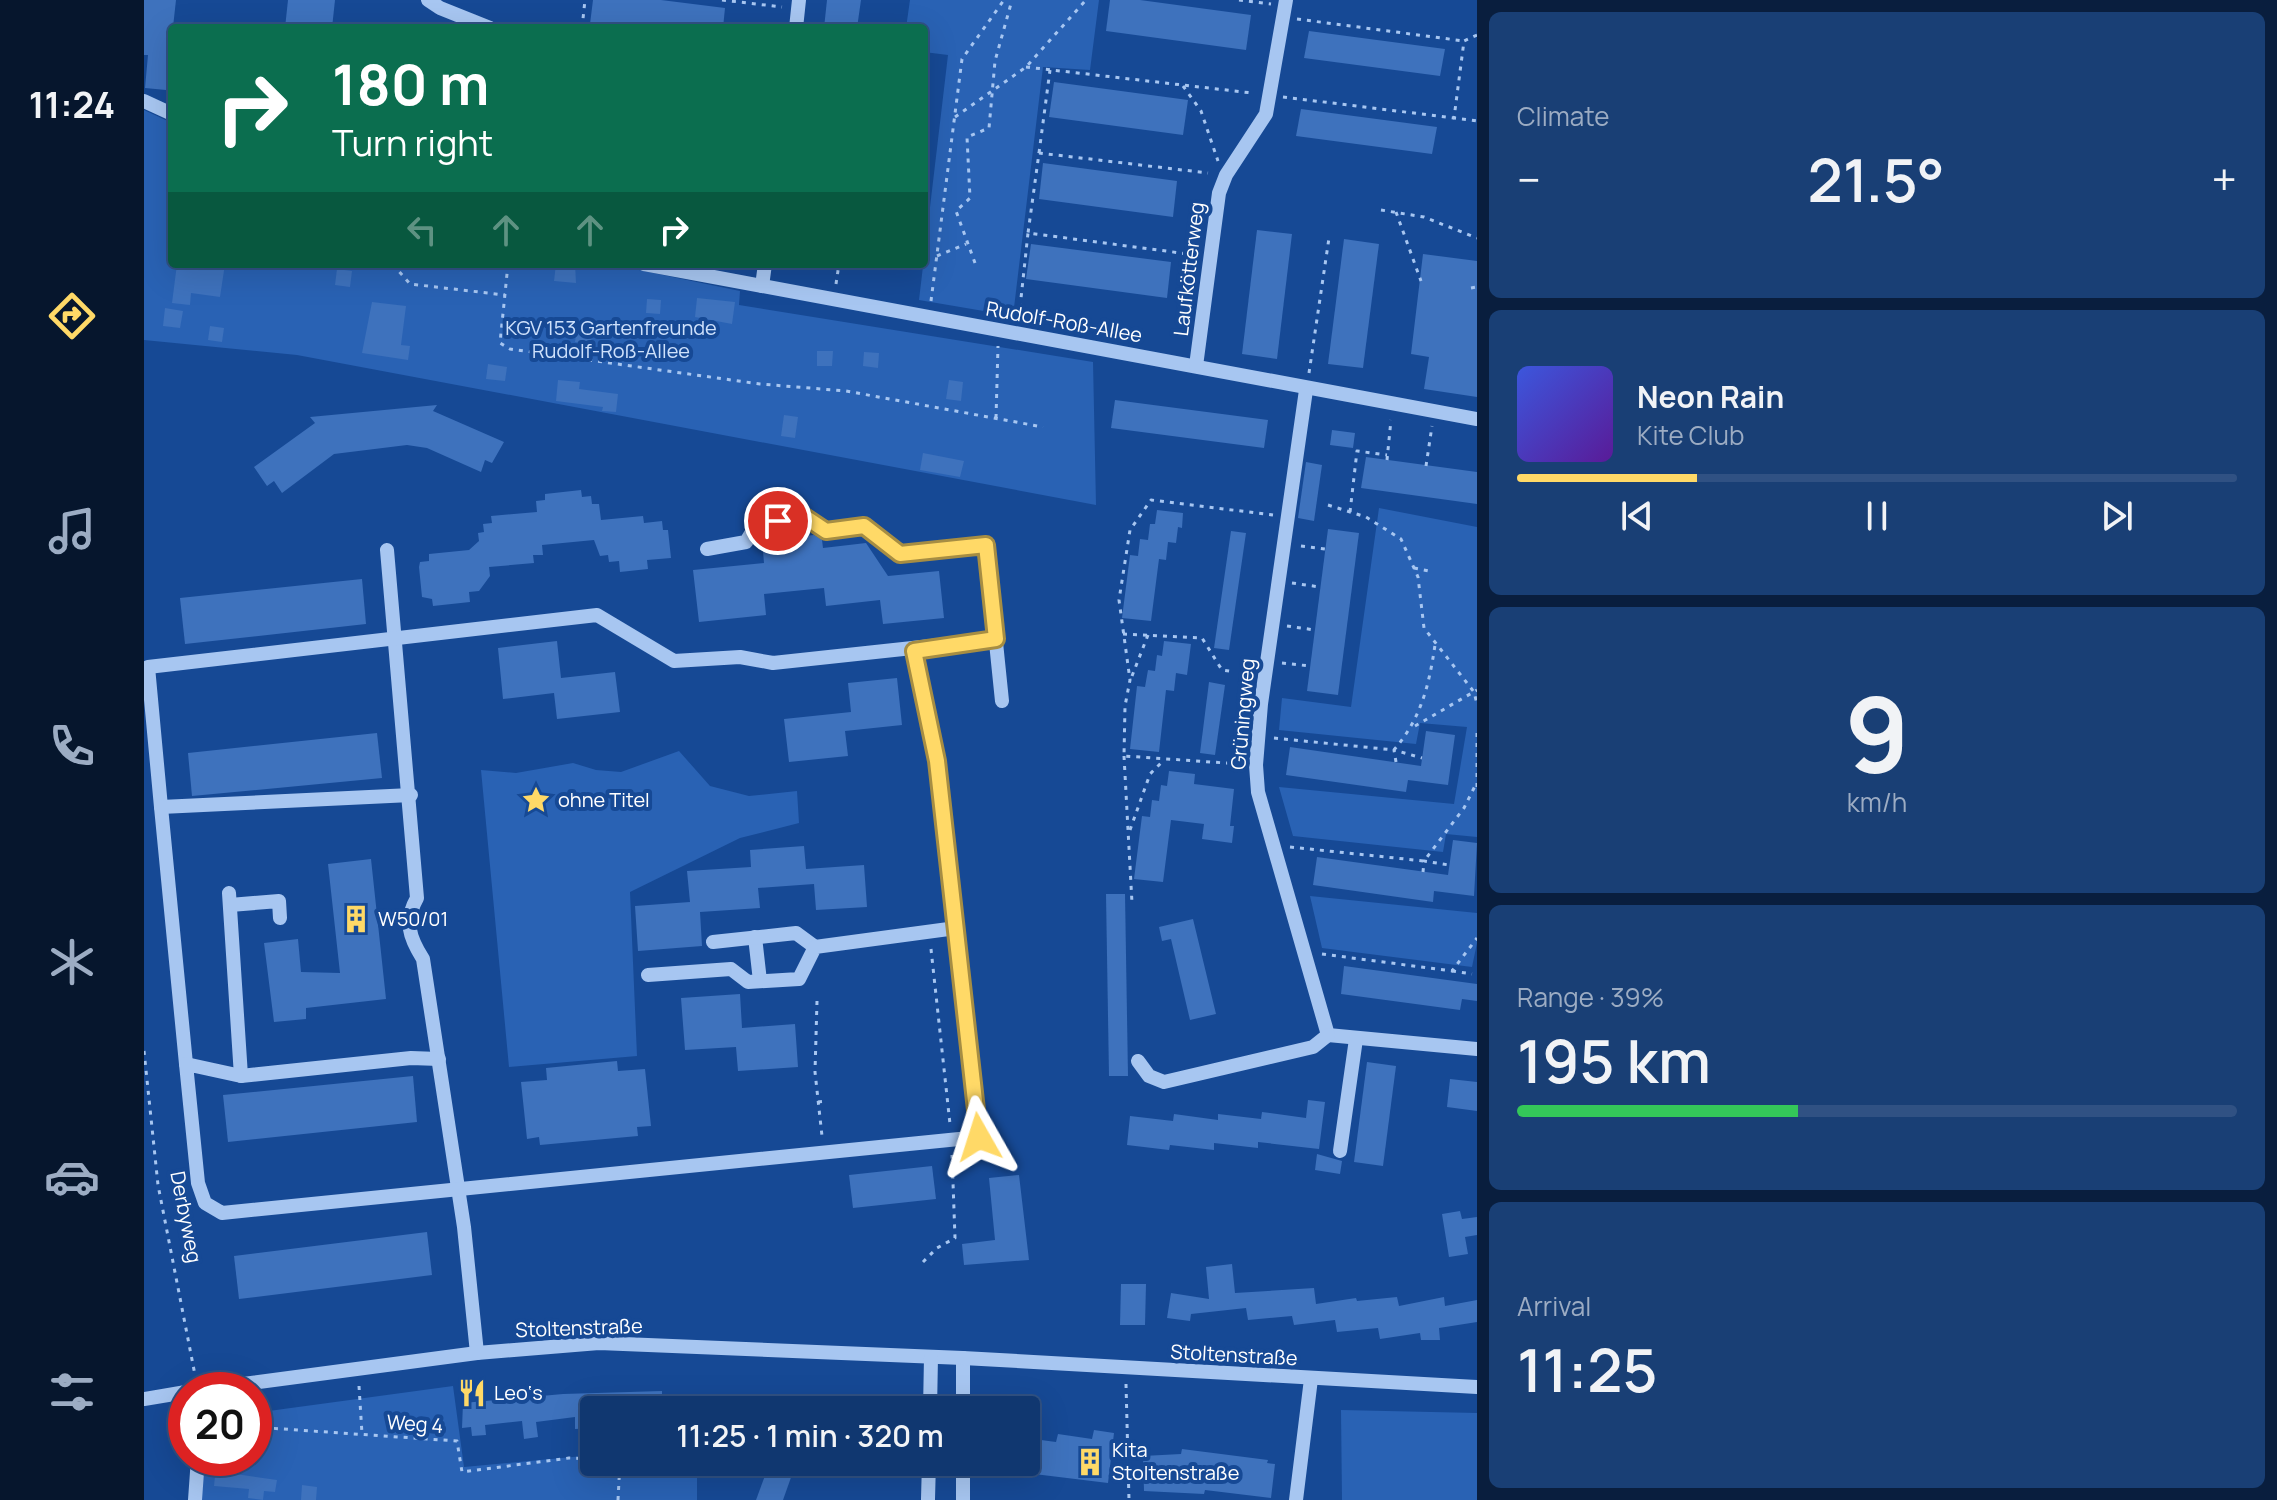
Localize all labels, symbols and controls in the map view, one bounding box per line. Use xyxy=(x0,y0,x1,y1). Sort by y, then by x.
text: 180 m xyxy=(332,45,489,122)
icon: right xyxy=(200,56,304,160)
text: 11:24 xyxy=(29,80,115,129)
text: Climate xyxy=(1517,98,1609,134)
text: Turn right xyxy=(332,118,493,167)
text: 21.5° xyxy=(1808,138,1945,220)
text: − xyxy=(1517,149,1541,209)
text: + xyxy=(2212,149,2237,209)
street label: Laufkötterweg xyxy=(1167,200,1210,337)
icon: left xyxy=(400,208,444,252)
icon: ahead xyxy=(484,208,528,252)
icon: ahead xyxy=(568,208,612,252)
icon: right xyxy=(652,208,696,252)
icon: directions xyxy=(44,288,100,344)
street label: Rudolf-Roß-Allee xyxy=(984,294,1144,349)
park label: KGV 153 Gartenfreunde Rudolf-Roß-Allee xyxy=(505,314,717,364)
text: Neon Rain xyxy=(1637,376,1784,417)
text: Kite Club xyxy=(1637,417,1744,453)
pin xyxy=(744,487,812,555)
icon: previous xyxy=(1615,494,1659,538)
icon: pause xyxy=(1855,494,1899,538)
icon: next xyxy=(2095,494,2139,538)
icon: arrive xyxy=(756,499,800,543)
icon: music xyxy=(44,503,100,559)
street label: Grüningweg xyxy=(1224,657,1261,771)
text: 9 xyxy=(1845,661,1909,803)
icon: phone xyxy=(44,718,100,774)
text: km/h xyxy=(1847,784,1907,820)
place icon: ohne Titel xyxy=(521,785,551,815)
place label: ohne Titel xyxy=(558,786,650,813)
building icon: W50/01 xyxy=(341,904,371,934)
place label: W50/01 xyxy=(378,905,448,932)
icon: climate xyxy=(44,934,100,990)
text: Range · 39% xyxy=(1517,979,1664,1015)
text: 195 km xyxy=(1517,1019,1711,1101)
position arrow xyxy=(937,1095,1021,1179)
icon: car xyxy=(44,1149,100,1205)
street label: Derbyweg xyxy=(164,1169,209,1265)
text: Arrival xyxy=(1517,1288,1591,1324)
street label: Stoltenstraße xyxy=(515,1312,643,1343)
text: 11:25 xyxy=(1517,1328,1658,1410)
street label: Stoltenstraße xyxy=(1170,1338,1298,1371)
icon: filters xyxy=(44,1364,100,1420)
speed limit sign: 20 xyxy=(168,1372,272,1476)
restaurant icon: Leo‘s xyxy=(457,1378,487,1408)
place label: Leo‘s xyxy=(494,1379,543,1406)
street label: Weg 4 xyxy=(386,1408,444,1439)
text: 11:25 · 1 min · 320 m xyxy=(676,1415,944,1456)
place label: Kita Stoltenstraße xyxy=(1112,1436,1239,1486)
building icon: Kita Stoltenstraße xyxy=(1075,1447,1105,1477)

